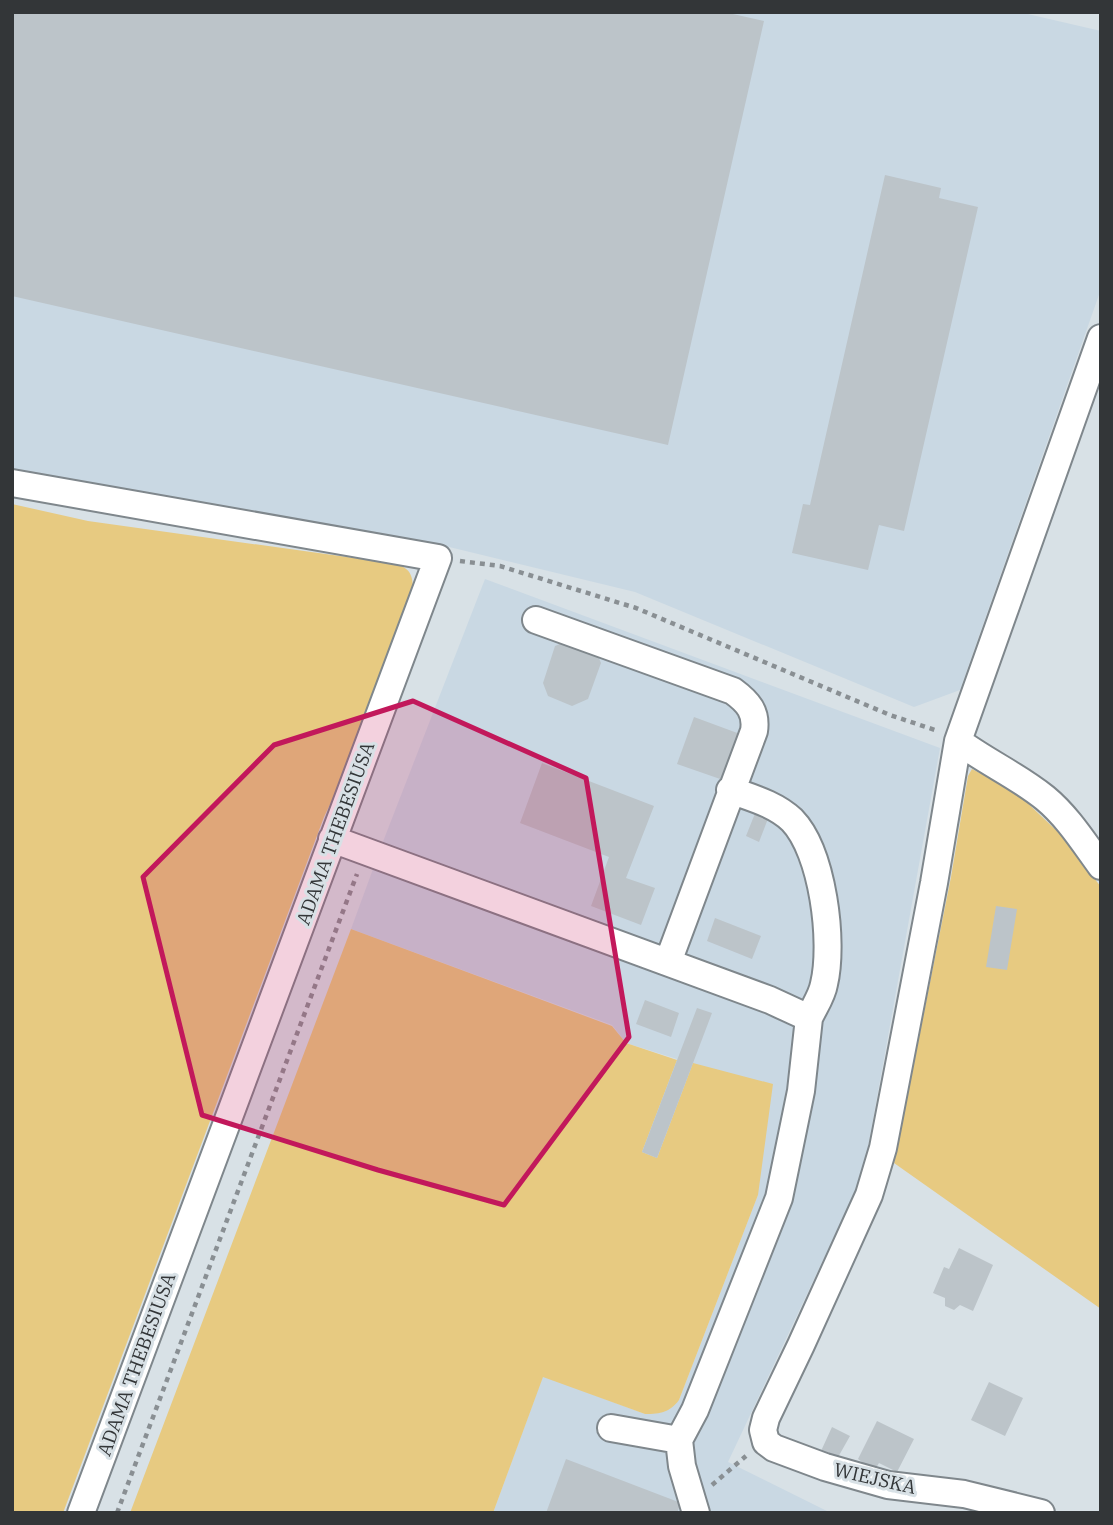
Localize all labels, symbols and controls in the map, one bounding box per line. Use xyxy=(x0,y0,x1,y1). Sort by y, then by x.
street label: ADAMA THEBESIUSA xyxy=(291,738,379,928)
street label: ADAMA THEBESIUSA xyxy=(92,1269,180,1459)
street label: WIEJSKA xyxy=(832,1457,918,1499)

